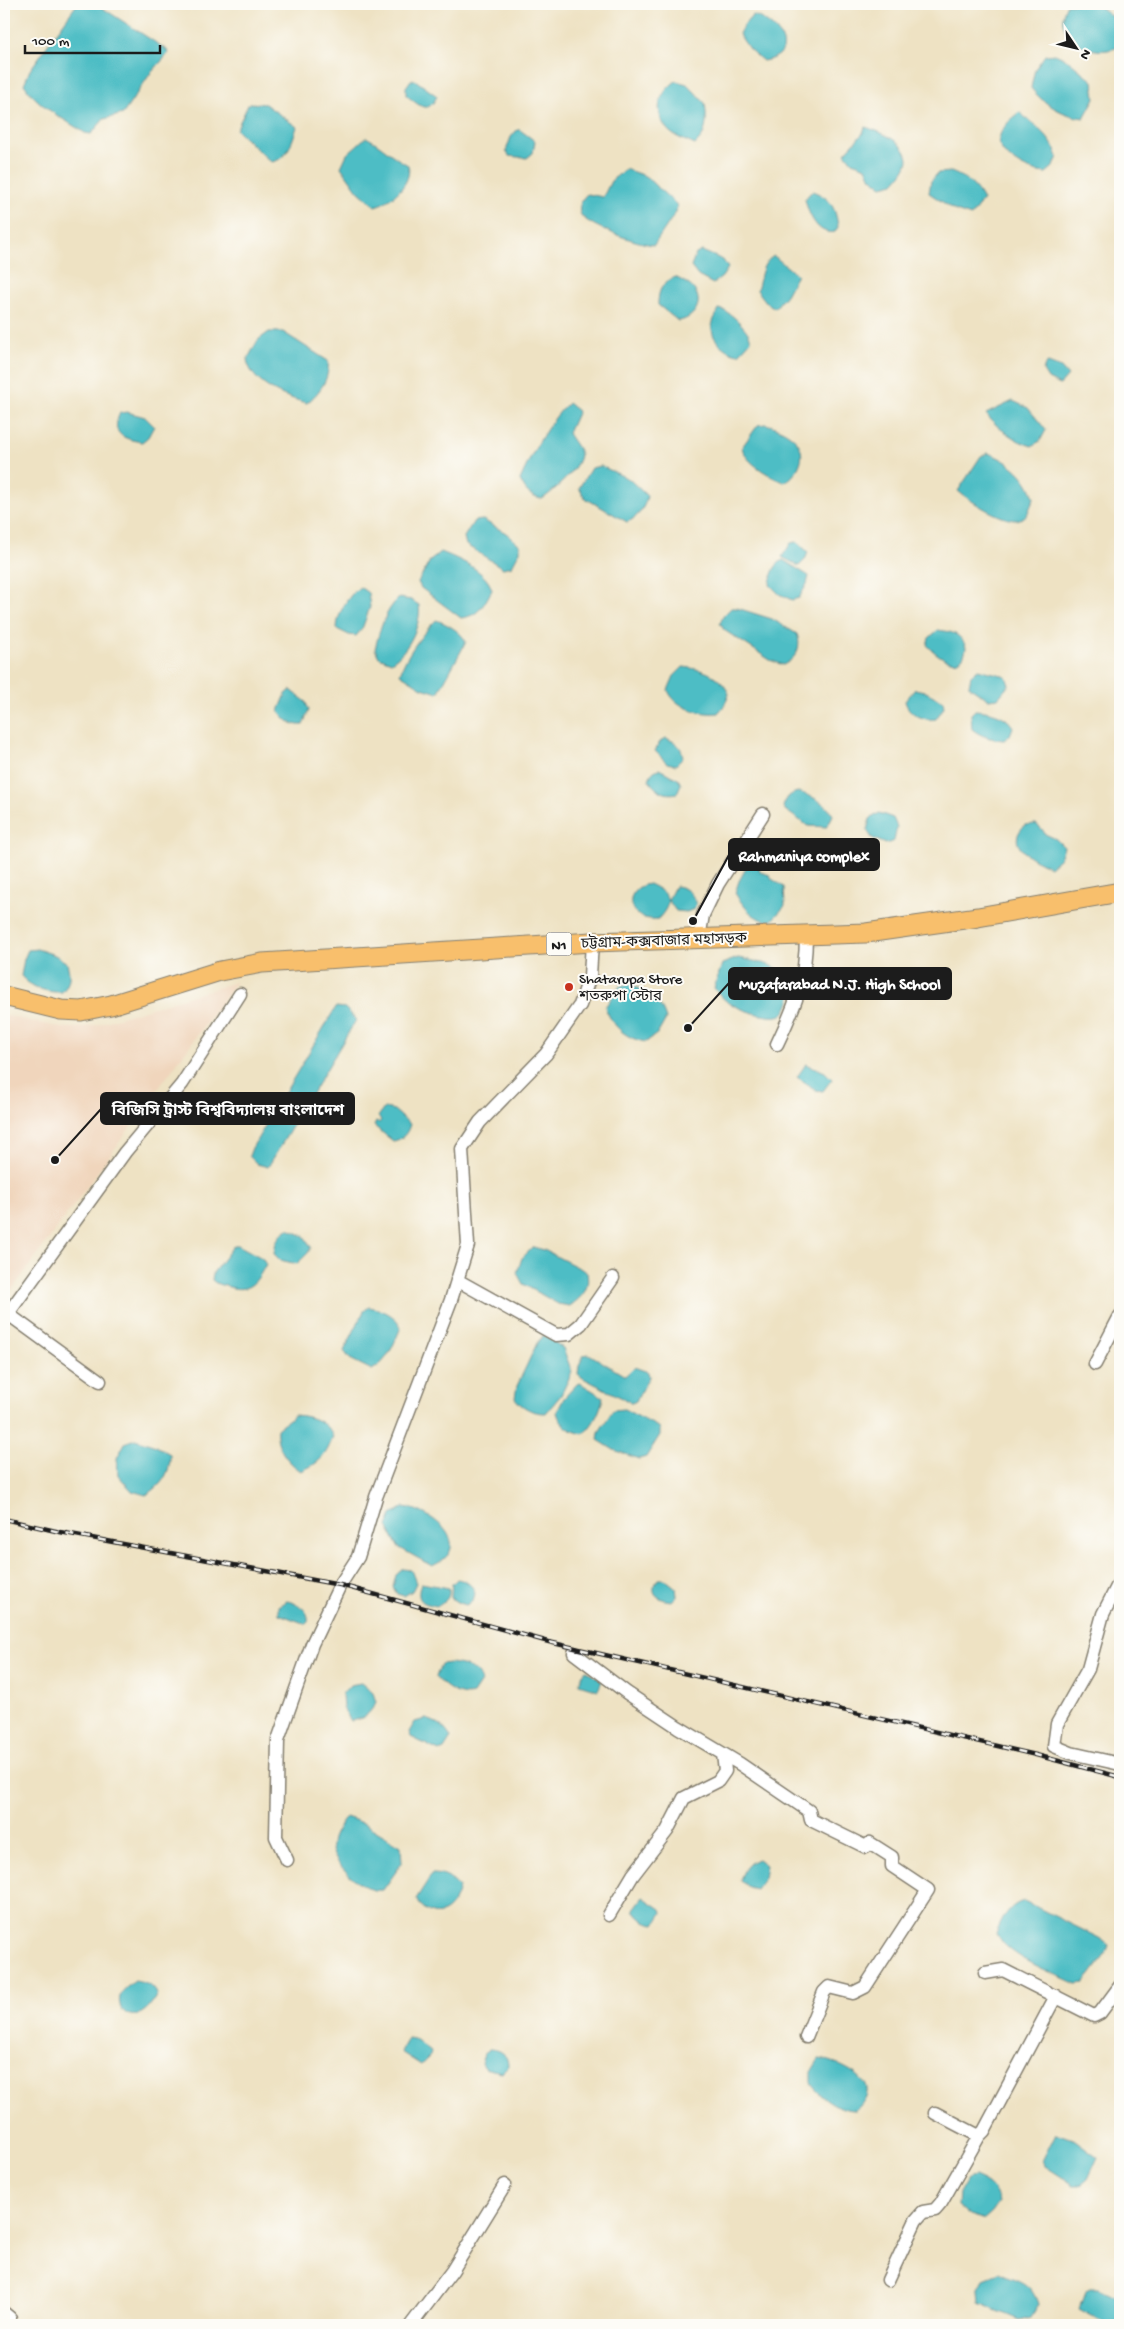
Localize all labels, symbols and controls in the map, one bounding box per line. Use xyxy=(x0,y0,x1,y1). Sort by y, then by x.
scale bar xyxy=(25,22,160,54)
north arrow xyxy=(1052,22,1102,72)
text: 100 m xyxy=(31,33,70,51)
text: N xyxy=(1075,45,1094,63)
callout: Rahmaniya complex xyxy=(729,839,879,870)
text: Rahmaniya complex xyxy=(738,849,870,868)
street label: চট্টগ্রাম-কক্সবাজার মহাসড়ক xyxy=(580,929,748,954)
road number: N1 xyxy=(546,932,572,956)
callout: Muzafarabad N.J. High School xyxy=(729,968,951,999)
place label: Shatarupa Store শতরুপা স্টোর xyxy=(578,971,683,1006)
text: Muzafarabad N.J. High School xyxy=(739,976,941,996)
marker: Shatarupa Store শতরুপা স্টোর xyxy=(563,981,575,993)
callout: বিজিসি ট্রাস্ট বিশ্ববিদ্যালয় বাংলাদেশ xyxy=(101,1093,354,1124)
text: বিজিসি ট্রাস্ট বিশ্ববিদ্যালয় বাংলাদেশ xyxy=(111,1101,345,1122)

